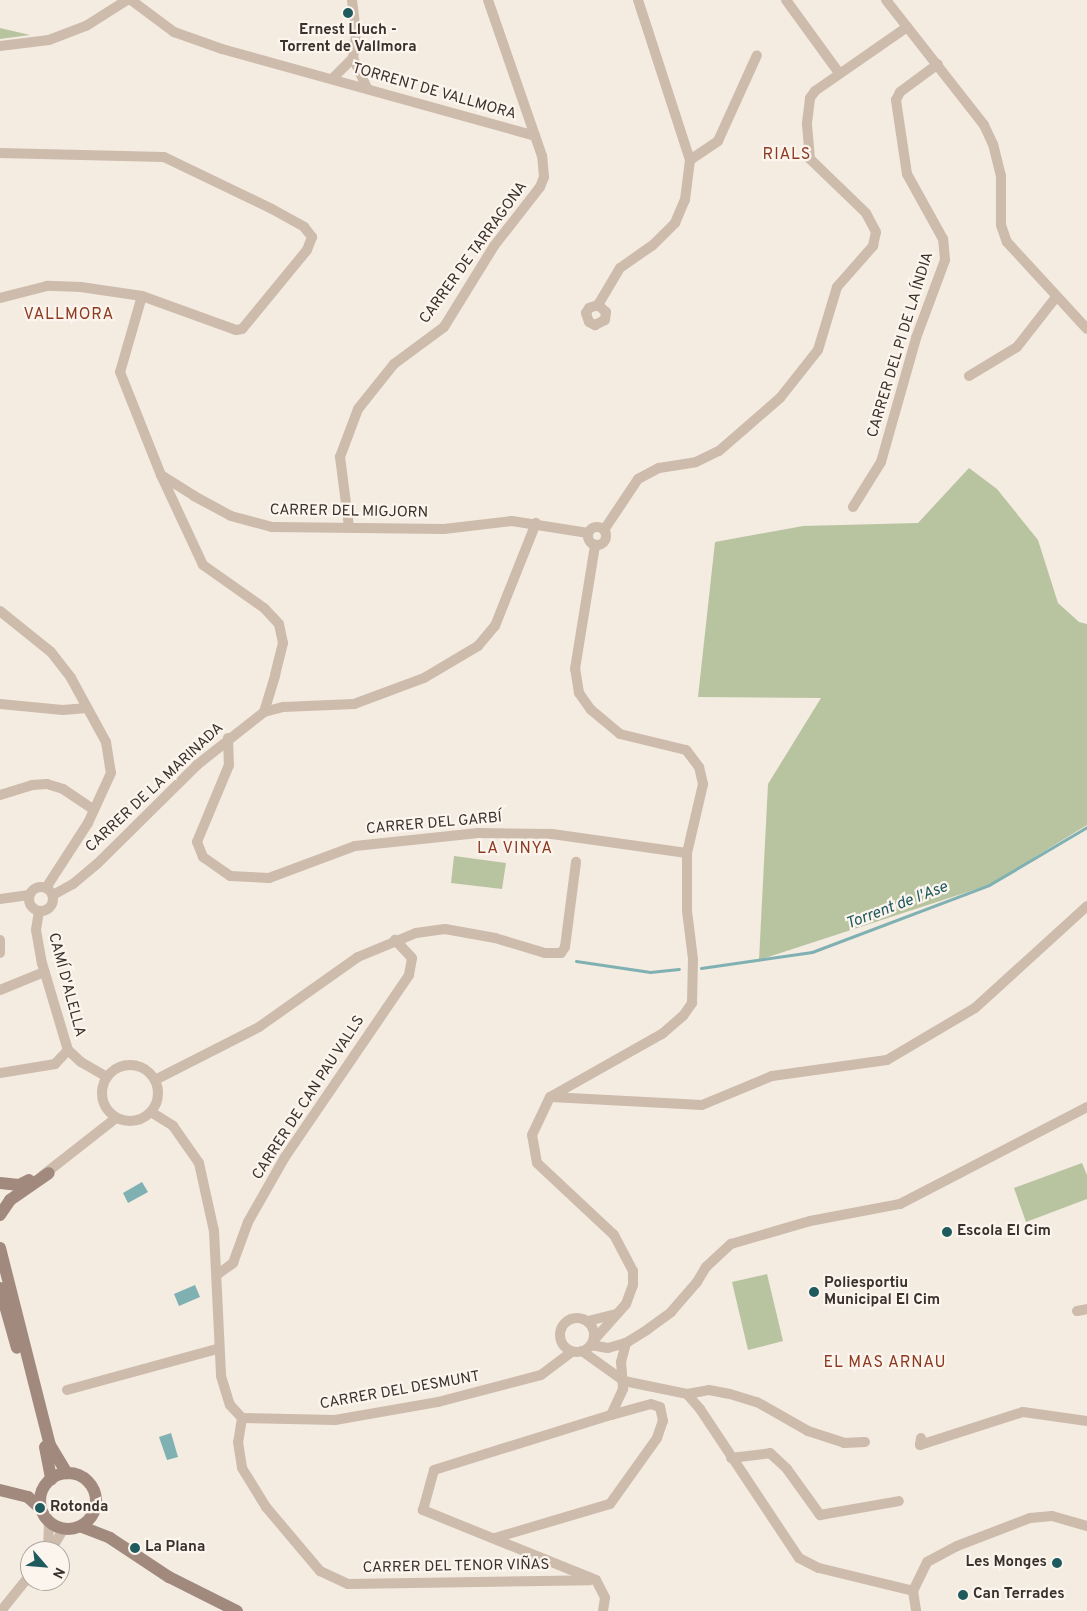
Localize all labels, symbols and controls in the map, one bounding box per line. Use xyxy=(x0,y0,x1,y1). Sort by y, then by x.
marker: Ernest Lluch - Torrent de Vallmora xyxy=(342,7,354,19)
place label: Ernest Lluch - Torrent de Vallmora xyxy=(279,21,417,56)
street label: TORRENT DE VALLMORA xyxy=(349,60,519,124)
district label: RIALS xyxy=(762,145,812,165)
street label: CARRER DE TARRAGONA xyxy=(416,178,532,328)
street label: CARRER DEL PI DE LA ÍNDIA xyxy=(864,250,938,440)
district label: VALLMORA xyxy=(23,305,115,325)
street label: CARRER DEL MIGJORN xyxy=(270,502,428,522)
street label: CARRER DE LA MARINADA xyxy=(82,719,228,857)
street label: CARRER DEL GARBÍ xyxy=(365,809,503,839)
district label: LA VINYA xyxy=(475,839,555,859)
water label: Torrent de l'Ase xyxy=(843,878,951,934)
street label: CAMÍ D'ALELLA xyxy=(43,931,89,1039)
street label: CARRER DE CAN PAU VALLS xyxy=(249,1012,369,1184)
place label: Escola El Cim xyxy=(957,1223,1051,1241)
marker: Escola El Cim xyxy=(941,1226,953,1238)
place label: Poliesportiu Municipal El Cim xyxy=(824,1274,940,1309)
marker: Poliesportiu Municipal El Cim xyxy=(808,1286,820,1298)
district label: EL MAS ARNAU xyxy=(821,1353,949,1373)
street label: CARRER DEL DESMUNT xyxy=(319,1368,481,1414)
place label: Rotonda xyxy=(50,1499,108,1517)
marker: Rotonda xyxy=(34,1502,46,1514)
place label: La Plana xyxy=(145,1539,205,1557)
north arrow xyxy=(20,1541,70,1591)
marker: La Plana xyxy=(129,1542,141,1554)
place label: Les Monges xyxy=(966,1554,1047,1572)
street label: CARRER DEL TENOR VIÑAS xyxy=(362,1556,550,1578)
marker: Les Monges xyxy=(1051,1557,1063,1569)
text: N xyxy=(48,1564,68,1581)
place label: Can Terrades xyxy=(973,1586,1065,1604)
marker: Can Terrades xyxy=(957,1589,969,1601)

